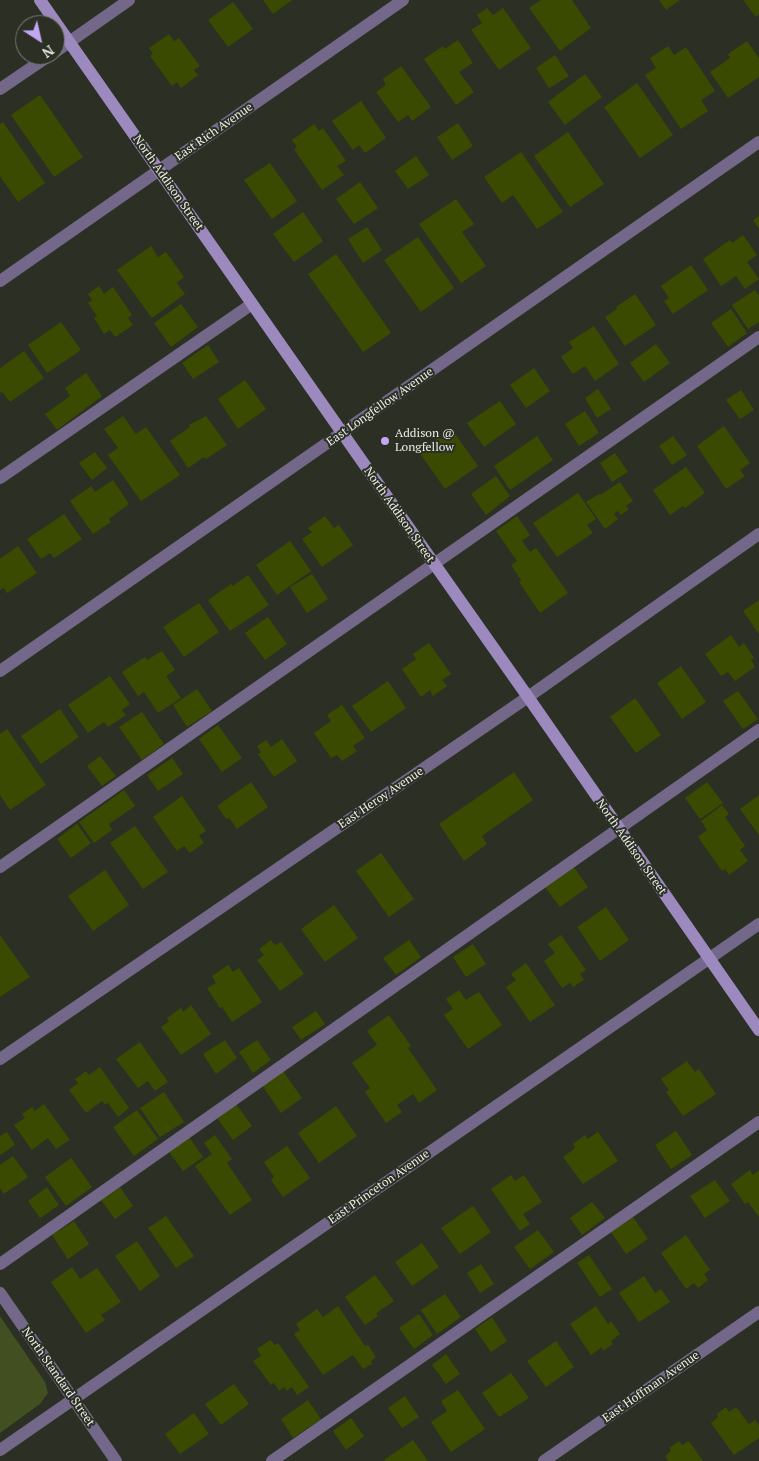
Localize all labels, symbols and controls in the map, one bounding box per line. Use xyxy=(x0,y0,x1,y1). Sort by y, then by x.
north arrow xyxy=(15,15,65,65)
text: N xyxy=(39,41,58,63)
street label: East Rich Avenue xyxy=(172,100,256,164)
street label: North Addison Street xyxy=(130,132,206,234)
street label: East Longfellow Avenue xyxy=(324,365,436,449)
place label: Addison @ Longfellow xyxy=(395,427,455,455)
marker: Addison @ Longfellow xyxy=(379,435,391,447)
street label: North Addison Street xyxy=(361,464,437,566)
street label: East Heroy Avenue xyxy=(336,764,426,832)
street label: North Addison Street xyxy=(593,796,669,898)
street label: East Princeton Avenue xyxy=(326,1147,432,1227)
street label: North Standard Street xyxy=(18,1325,98,1429)
street label: East Hoffman Avenue xyxy=(600,1348,702,1426)

